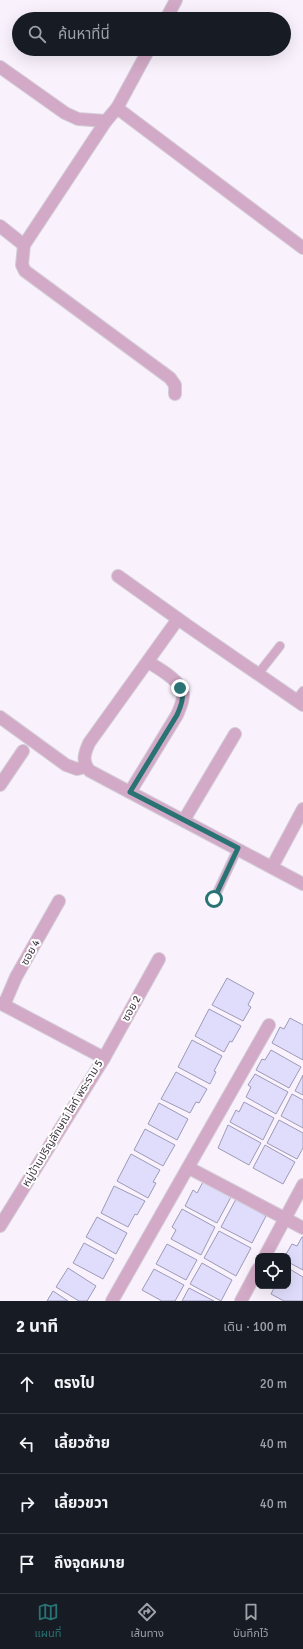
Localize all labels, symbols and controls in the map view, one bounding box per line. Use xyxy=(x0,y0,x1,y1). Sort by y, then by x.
search box xyxy=(12,12,291,56)
icon: search xyxy=(26,23,48,45)
text: ค้นหาที่นี่ xyxy=(58,25,110,43)
route end xyxy=(171,679,189,697)
route start xyxy=(205,890,223,908)
street label: ซอย 4 xyxy=(18,937,43,967)
street label: ซอย 2 xyxy=(119,993,144,1023)
street label: หมู่บ้านปริญลักษณ์ ไลท์ พระราม 5 xyxy=(19,1057,106,1189)
map controls xyxy=(255,1253,291,1289)
button: locate xyxy=(255,1253,291,1289)
text: 2 นาที xyxy=(16,1316,58,1337)
text: เดิน · 100 m xyxy=(223,1319,287,1335)
icon: ahead xyxy=(16,1373,38,1395)
text: ตรงไป xyxy=(54,1374,95,1392)
text: 20 m xyxy=(260,1376,287,1392)
icon: left xyxy=(16,1433,38,1455)
text: เลี้ยวซ้าย xyxy=(54,1434,110,1452)
text: 40 m xyxy=(260,1436,287,1452)
icon: right xyxy=(16,1493,38,1515)
text: เลี้ยวขวา xyxy=(54,1494,108,1512)
text: 40 m xyxy=(260,1496,287,1512)
icon: arrive xyxy=(16,1553,38,1575)
text: ถึงจุดหมาย xyxy=(54,1554,125,1572)
tab: แผนที่ xyxy=(35,1601,61,1642)
tab: เส้นทาง xyxy=(131,1601,164,1642)
tab: บันทึกไว้ xyxy=(233,1601,268,1642)

